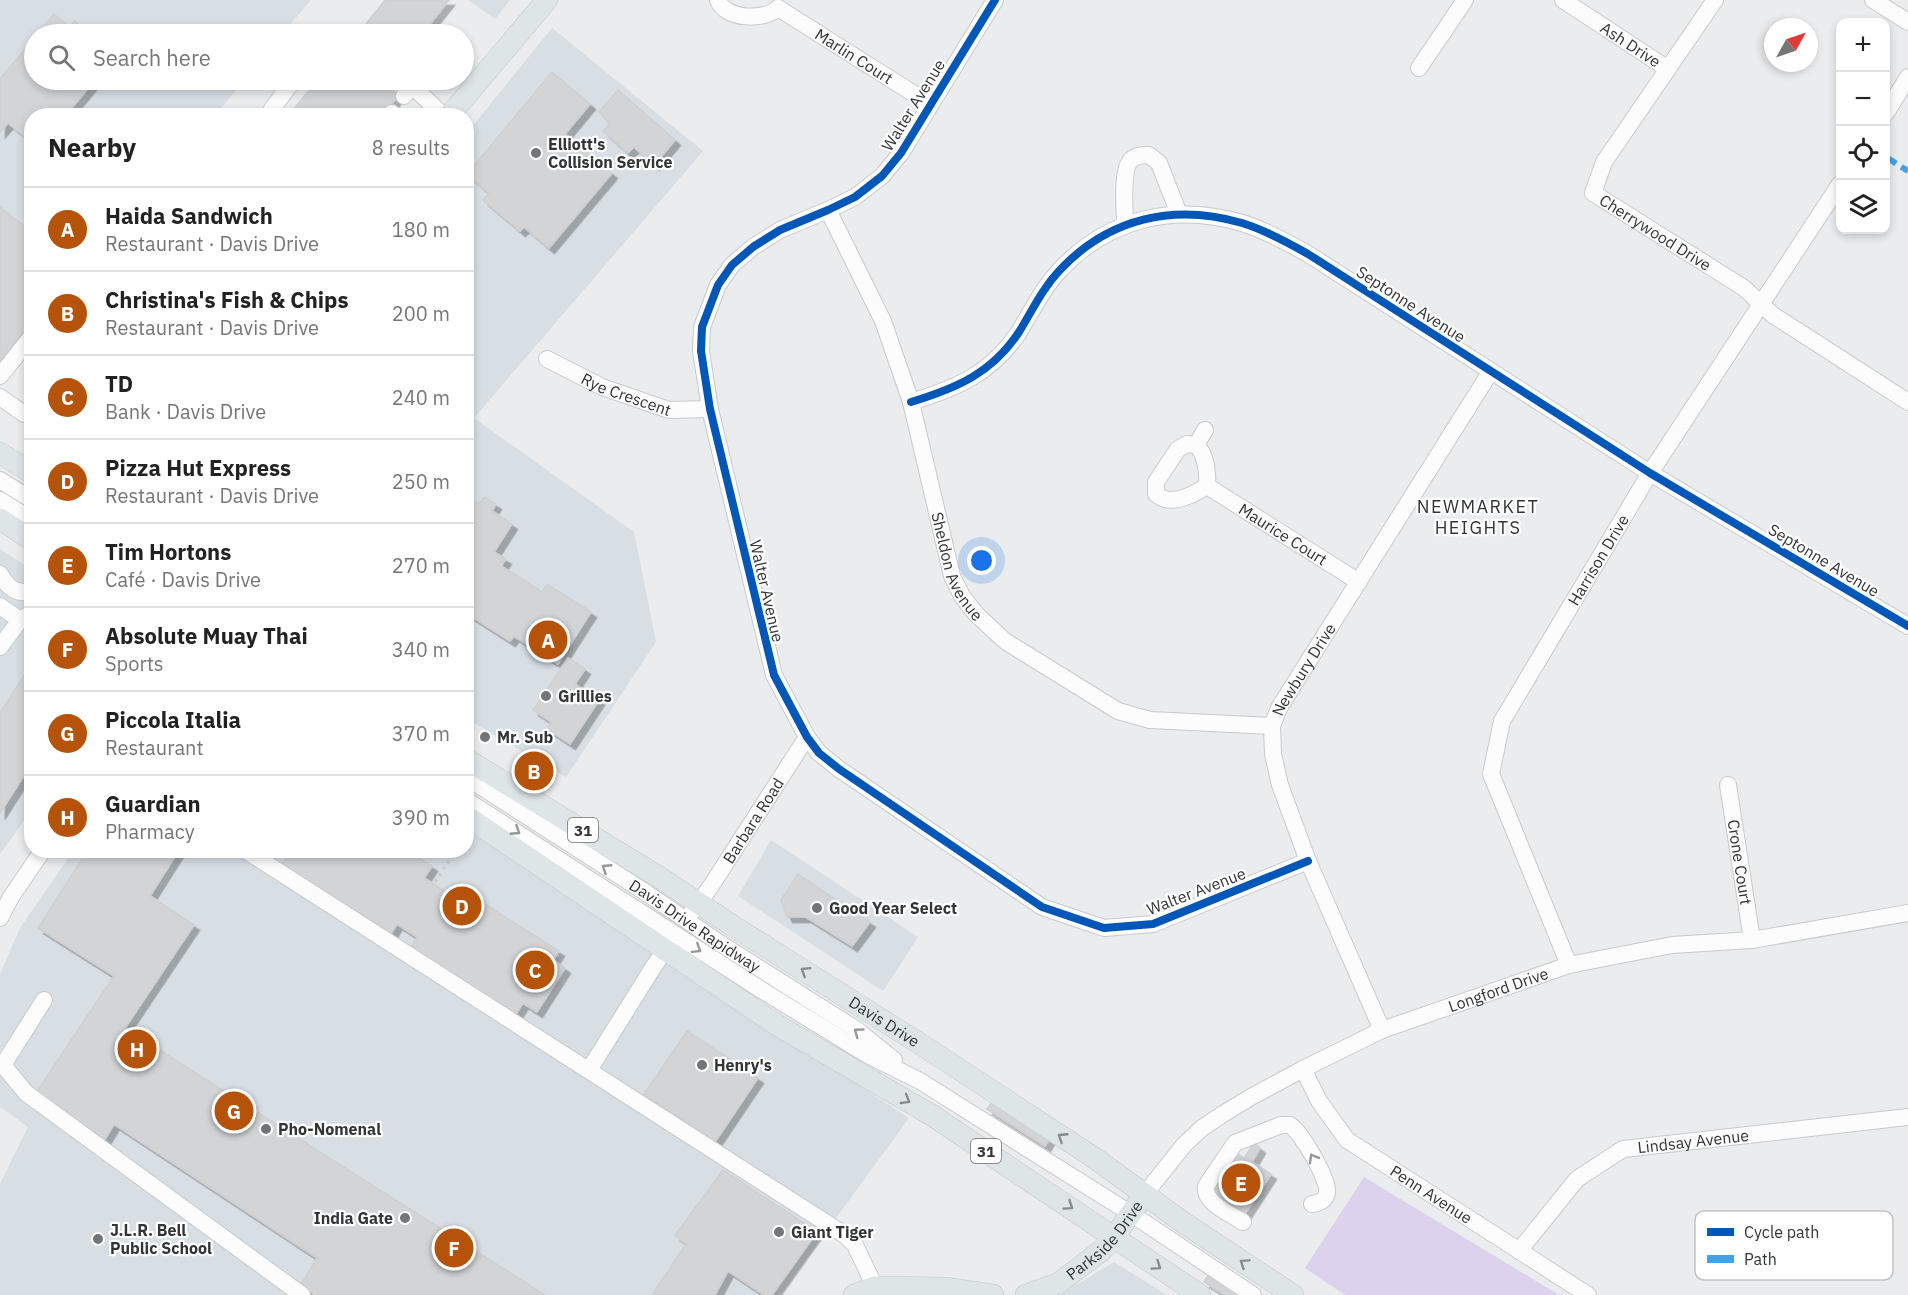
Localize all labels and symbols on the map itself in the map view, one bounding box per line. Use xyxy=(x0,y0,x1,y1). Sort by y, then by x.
street label: Ash Drive xyxy=(1597,17,1665,72)
north arrow xyxy=(1764,18,1818,72)
street label: Marlin Court xyxy=(811,24,897,88)
street label: Walter Avenue xyxy=(877,55,949,155)
place label: Elliott's Collision Service xyxy=(548,134,672,172)
marker: Elliott's Collision Service xyxy=(529,146,543,160)
street label: Cherrywood Drive xyxy=(1596,190,1715,275)
street label: Septonne Avenue xyxy=(1353,261,1469,347)
street label: Rye Crescent xyxy=(578,368,674,420)
district label: NEWMARKET HEIGHTS xyxy=(1417,495,1539,539)
street label: Maurice Court xyxy=(1235,499,1331,569)
street label: Sheldon Avenue xyxy=(927,510,987,625)
street label: Harrison Drive xyxy=(1563,511,1633,609)
street label: Septonne Avenue xyxy=(1765,519,1883,601)
street label: Walter Avenue xyxy=(746,538,789,644)
your location xyxy=(967,546,996,575)
pin: A xyxy=(528,618,568,662)
street label: Newbury Drive xyxy=(1267,619,1340,719)
place label: Grillies xyxy=(558,686,612,706)
marker: Grillies xyxy=(539,689,553,703)
place label: Mr. Sub xyxy=(497,727,554,747)
marker: Mr. Sub xyxy=(478,730,492,744)
pin: B xyxy=(514,748,554,794)
street label: Barbara Road xyxy=(718,774,788,867)
road number: 31 xyxy=(568,818,598,842)
street label: Crone Court xyxy=(1723,818,1756,906)
one-way arrow xyxy=(509,824,520,835)
street label: Walter Avenue xyxy=(1144,863,1248,919)
one-way arrow xyxy=(602,864,613,875)
street label: Davis Drive Rapidway xyxy=(626,875,764,976)
pin: D xyxy=(442,884,482,928)
place label: Good Year Select xyxy=(829,898,957,918)
marker: Good Year Select xyxy=(810,901,824,915)
one-way arrow xyxy=(691,941,701,953)
pin: C xyxy=(516,948,554,992)
street label: Longford Drive xyxy=(1446,963,1551,1016)
one-way arrow xyxy=(801,967,811,979)
street label: Davis Drive xyxy=(845,992,924,1051)
pin: H xyxy=(118,1026,156,1072)
one-way arrow xyxy=(853,1028,864,1039)
place label: Henry's xyxy=(714,1055,772,1075)
marker: Henry's xyxy=(695,1058,709,1072)
pin: G xyxy=(214,1088,254,1134)
one-way arrow xyxy=(899,1093,910,1104)
place label: Pho-Nomenal xyxy=(278,1119,381,1139)
marker: Pho-Nomenal xyxy=(259,1122,273,1136)
street label: Lindsay Avenue xyxy=(1636,1125,1750,1157)
one-way arrow xyxy=(1058,1133,1069,1144)
road number: 31 xyxy=(971,1139,1001,1163)
one-way arrow xyxy=(1309,1154,1320,1164)
pin: E xyxy=(1222,1160,1260,1206)
street label: Penn Avenue xyxy=(1387,1160,1476,1228)
street label: Parkside Drive xyxy=(1062,1196,1147,1284)
one-way arrow xyxy=(1062,1199,1073,1210)
place label: India Gate xyxy=(314,1208,393,1228)
marker: India Gate xyxy=(398,1211,412,1225)
legend xyxy=(1695,1211,1893,1280)
place label: J.L.R. Bell Public School xyxy=(110,1220,212,1258)
place label: Giant Tiger xyxy=(791,1222,874,1242)
text: Cycle path xyxy=(1744,1222,1819,1242)
marker: Giant Tiger xyxy=(772,1225,786,1239)
pin: F xyxy=(434,1226,474,1270)
marker: J.L.R. Bell Public School xyxy=(91,1232,105,1246)
text: Path xyxy=(1744,1249,1777,1269)
one-way arrow xyxy=(1150,1259,1161,1270)
one-way arrow xyxy=(1240,1259,1251,1270)

